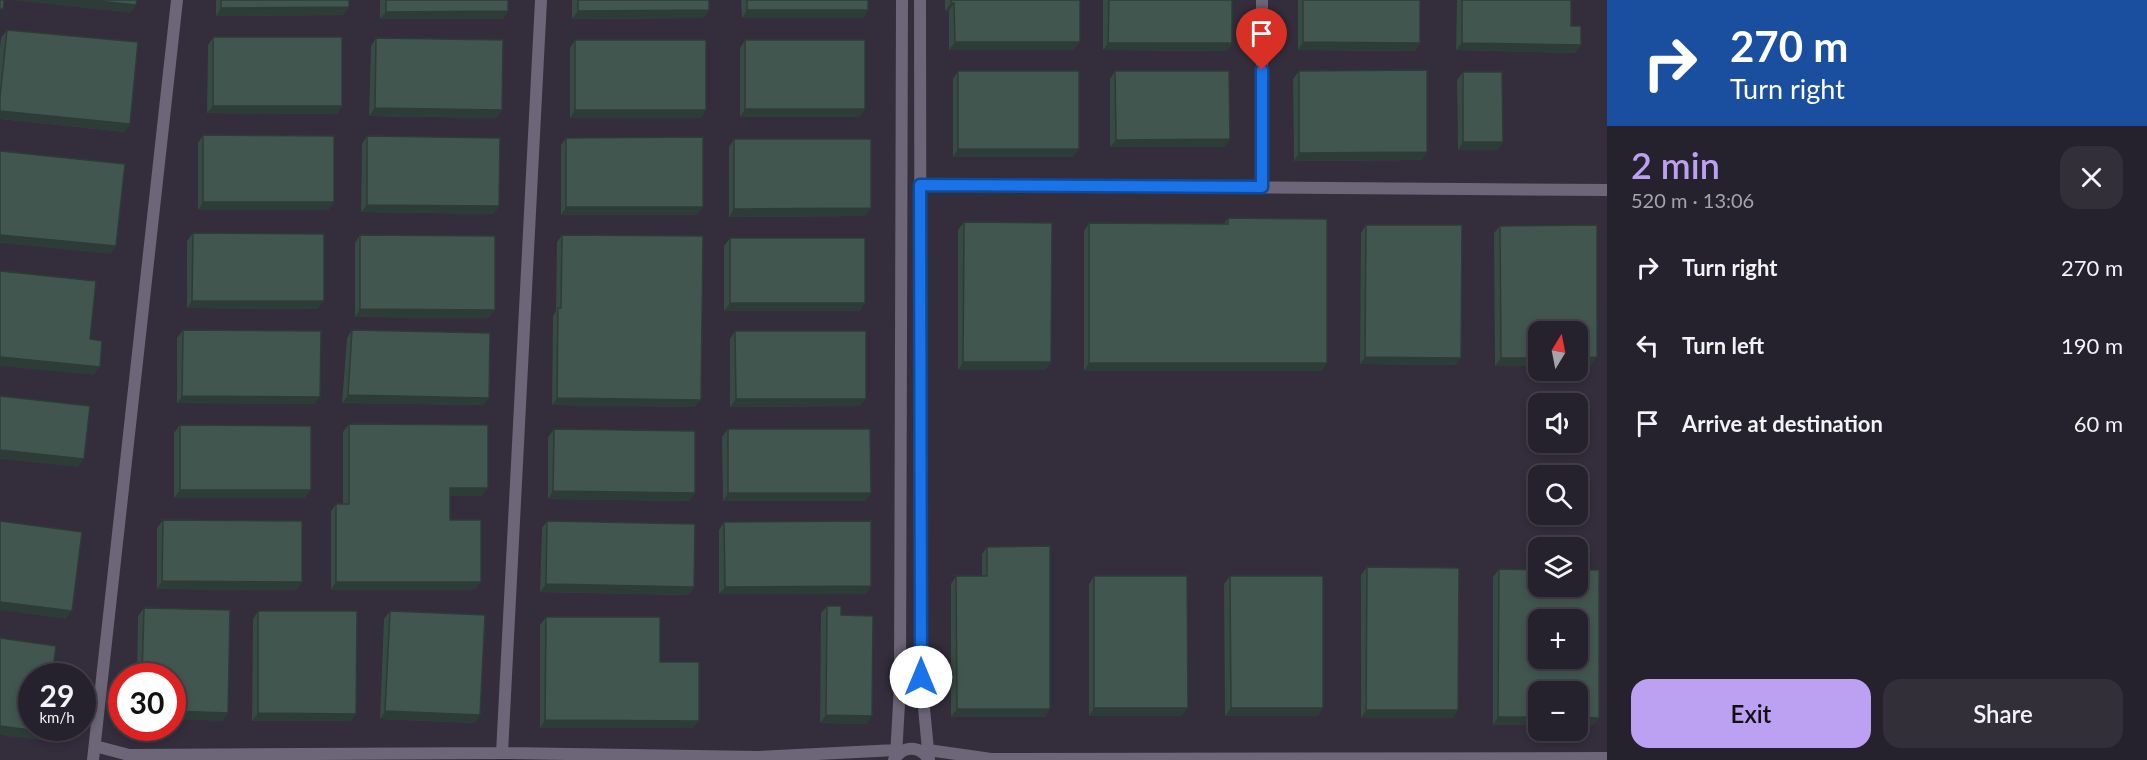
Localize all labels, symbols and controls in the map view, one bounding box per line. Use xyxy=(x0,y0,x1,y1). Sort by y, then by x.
pin xyxy=(1236,8,1287,70)
icon: arrive xyxy=(1245,17,1278,50)
text: 270 m xyxy=(1730,21,1848,71)
icon: right xyxy=(1631,24,1709,102)
text: Turn right xyxy=(1730,72,1845,105)
text: 2 min xyxy=(1631,143,1720,187)
button: close xyxy=(2060,146,2123,209)
text: 520 m · 13:06 xyxy=(1631,188,1754,212)
icon: right xyxy=(1631,251,1664,284)
text: Turn right xyxy=(1682,254,1777,281)
text: 270 m xyxy=(2061,254,2123,281)
north arrow xyxy=(1528,321,1588,381)
map controls xyxy=(1528,321,1588,741)
icon: left xyxy=(1631,329,1664,362)
text: Turn left xyxy=(1682,332,1764,359)
text: 190 m xyxy=(2061,332,2123,359)
button: sound xyxy=(1528,393,1588,453)
icon: arrive xyxy=(1631,407,1664,440)
text: Arrive at destination xyxy=(1682,410,1883,437)
text: 60 m xyxy=(2074,410,2123,437)
button: search xyxy=(1528,465,1588,525)
button: layers xyxy=(1528,537,1588,597)
button: + xyxy=(1528,609,1588,669)
position arrow xyxy=(889,645,953,709)
speed limit sign: 30 xyxy=(108,663,186,741)
text: 29 xyxy=(40,677,74,713)
button: Exit xyxy=(1631,679,1871,748)
button: Share xyxy=(1883,679,2123,748)
button: − xyxy=(1528,681,1588,741)
text: km/h xyxy=(39,708,75,726)

